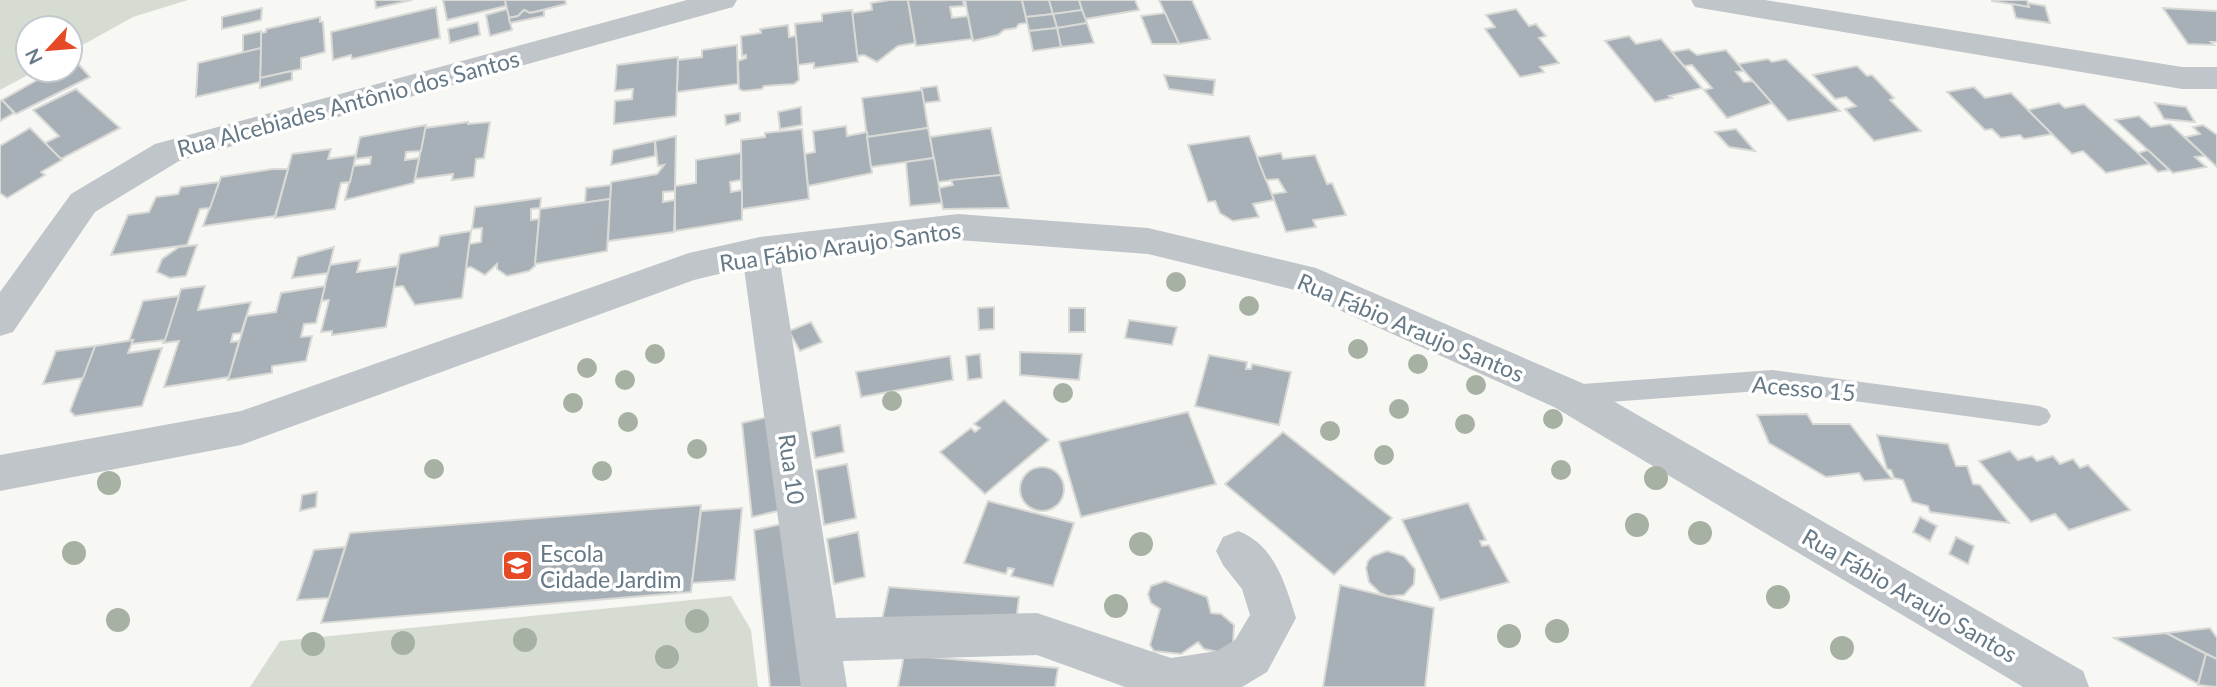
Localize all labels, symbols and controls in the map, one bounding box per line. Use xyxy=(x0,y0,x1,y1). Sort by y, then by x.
north arrow xyxy=(14,14,84,84)
street label: Rua Alcebiades Antônio dos Santos xyxy=(174,44,522,162)
text: N xyxy=(20,45,47,68)
street label: Rua Fábio Araujo Santos xyxy=(718,215,963,277)
street label: Rua Fábio Araujo Santos xyxy=(1293,267,1529,387)
street label: Acesso 15 xyxy=(1751,370,1857,406)
street label: Rua 10 xyxy=(773,432,811,506)
street label: Rua Fábio Araujo Santos xyxy=(1798,522,2022,668)
place label: Escola Cidade Jardim xyxy=(540,539,681,593)
school or university icon: Escola Cidade Jardim xyxy=(500,549,534,583)

